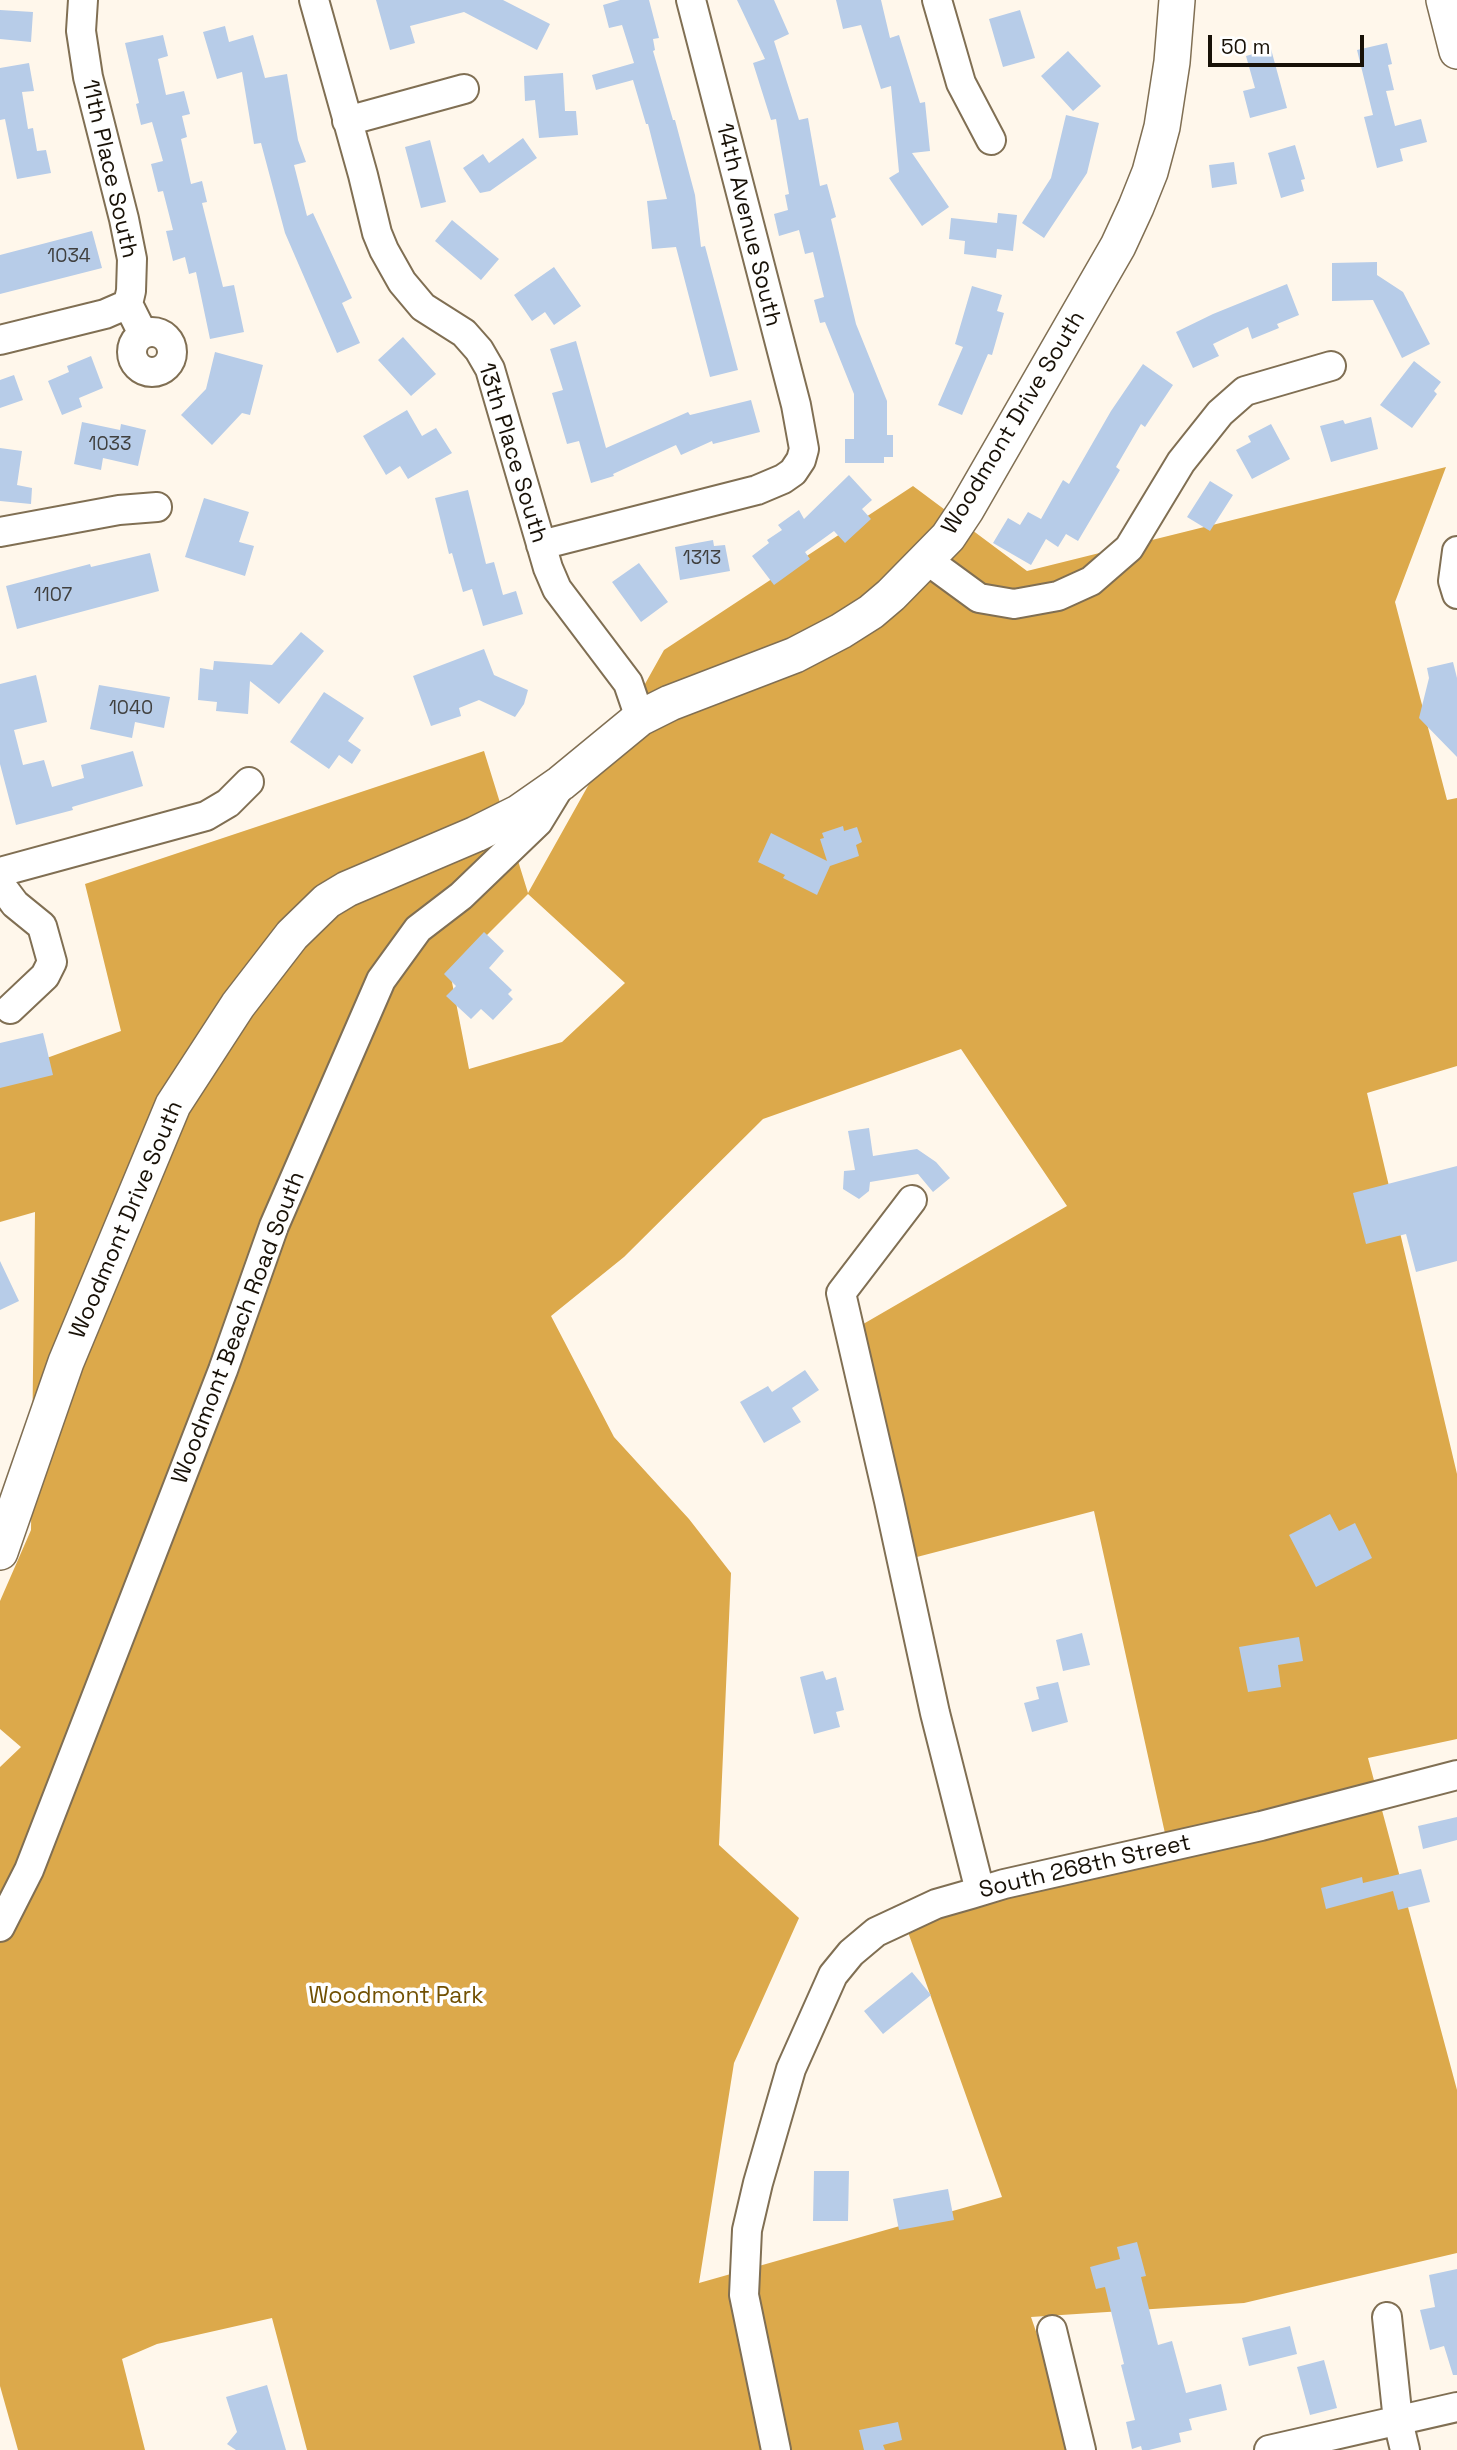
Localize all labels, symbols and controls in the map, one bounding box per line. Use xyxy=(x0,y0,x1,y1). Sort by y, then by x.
scale bar xyxy=(1212,21,1368,65)
text: 50 m xyxy=(1221,33,1271,60)
street label: 11th Place South xyxy=(75,77,143,261)
street label: 14th Avenue South xyxy=(709,120,787,330)
house number: 1034 xyxy=(47,246,91,268)
street label: Woodmont Drive South xyxy=(936,306,1092,540)
street label: 13th Place South xyxy=(471,360,553,546)
house number: 1033 xyxy=(88,434,132,456)
house number: 1313 xyxy=(683,548,721,570)
house number: 1107 xyxy=(34,585,72,607)
house number: 1040 xyxy=(109,698,153,720)
street label: Woodmont Drive South xyxy=(64,1097,190,1343)
street label: Woodmont Beach Road South xyxy=(167,1168,311,1488)
street label: South 268th Street xyxy=(977,1829,1193,1905)
park label: Woodmont Park xyxy=(308,1983,484,2011)

